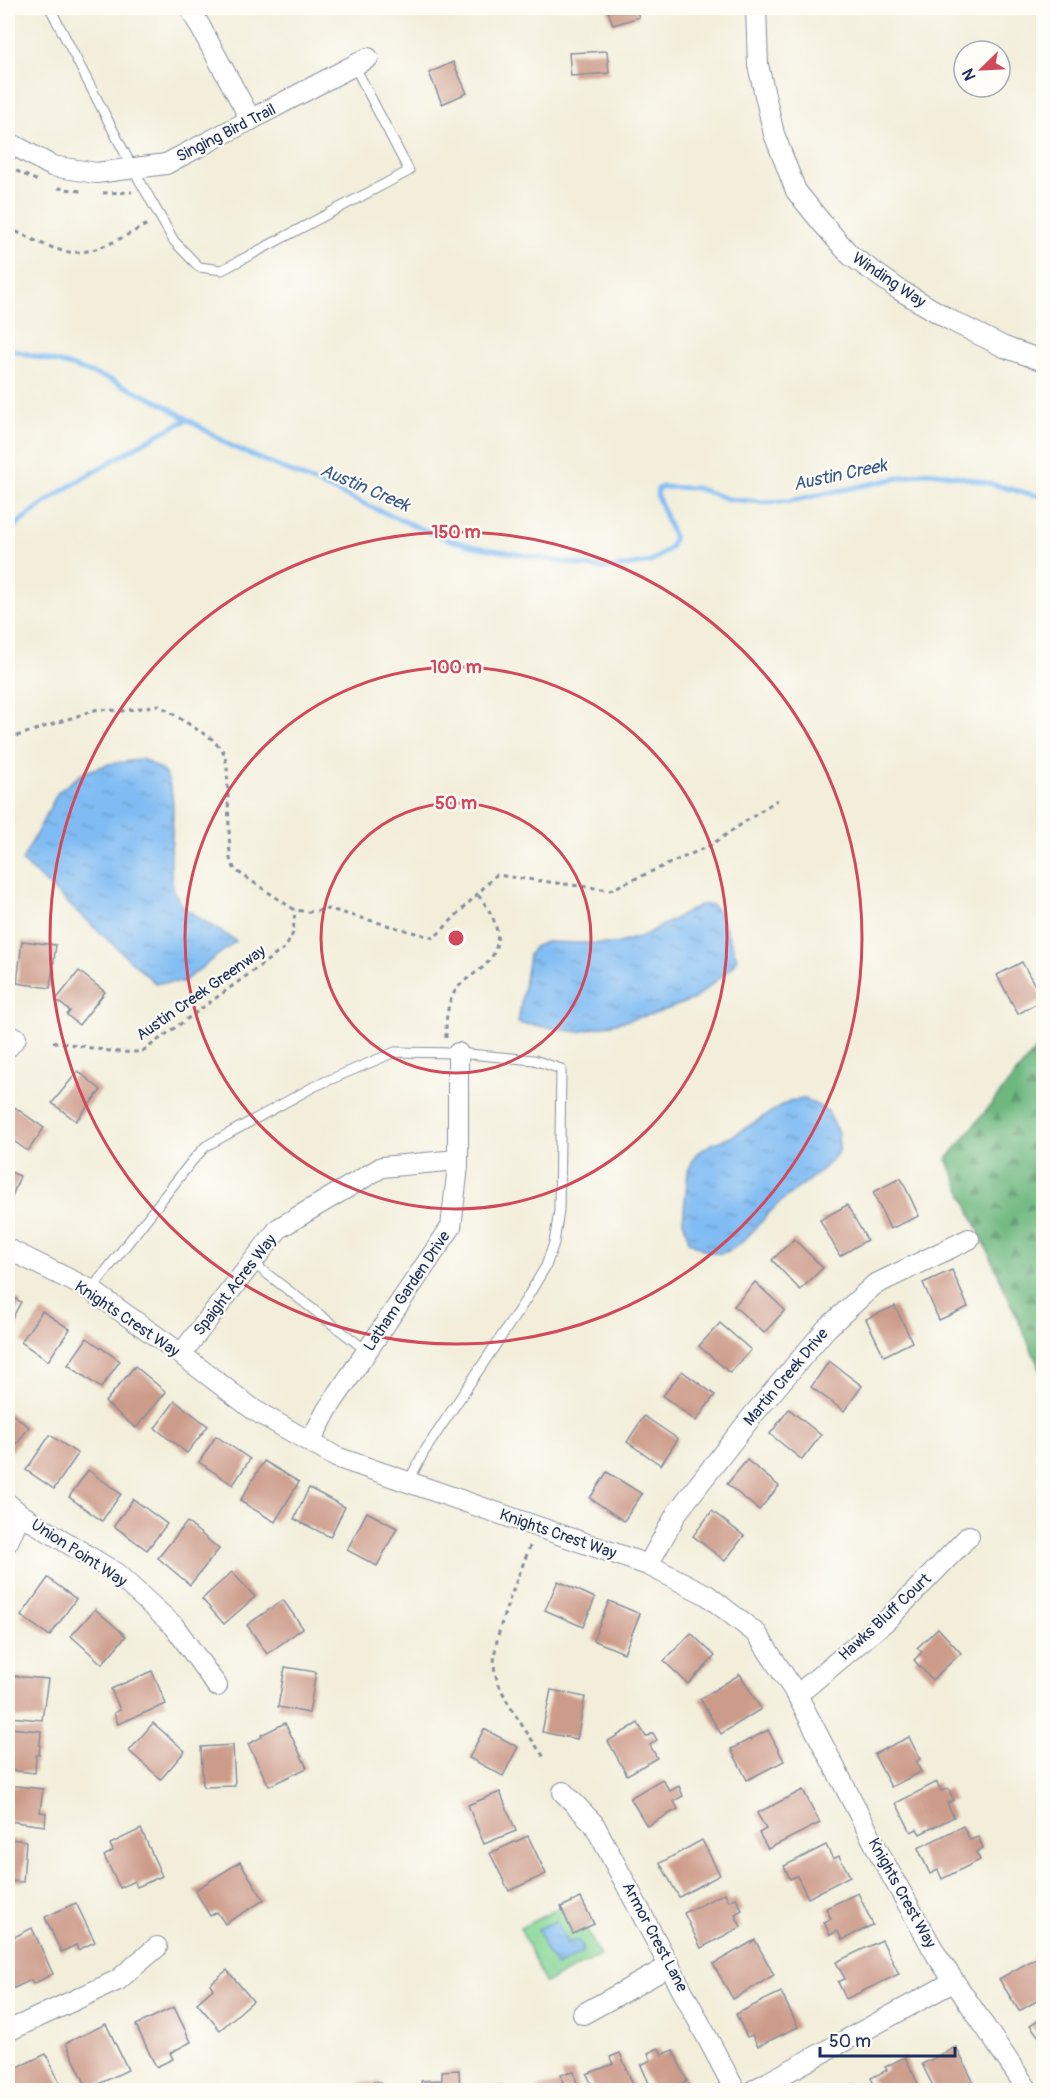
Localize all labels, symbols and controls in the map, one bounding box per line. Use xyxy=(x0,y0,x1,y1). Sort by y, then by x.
north arrow xyxy=(952,39,1012,99)
text: N xyxy=(958,66,981,84)
street label: Singing Bird Trail xyxy=(173,99,279,167)
street label: Winding Way xyxy=(848,248,930,312)
water label: Austin Creek xyxy=(791,454,890,496)
water label: Austin Creek xyxy=(317,459,415,518)
text: 150 m xyxy=(432,521,481,544)
text: 100 m xyxy=(430,656,482,679)
text: 50 m xyxy=(435,792,477,815)
centre of rings xyxy=(446,928,466,948)
street label: Austin Creek Greenway xyxy=(132,941,270,1045)
street label: Latham Garden Drive xyxy=(359,1227,455,1355)
street label: Spaight Acres Way xyxy=(189,1230,281,1340)
street label: Knights Crest Way xyxy=(71,1276,184,1362)
street label: Martin Creek Drive xyxy=(739,1324,833,1430)
street label: Knights Crest Way xyxy=(497,1505,619,1563)
street label: Union Point Way xyxy=(27,1515,131,1592)
street label: Hawks Bluff Court xyxy=(835,1569,936,1665)
street label: Knights Crest Way xyxy=(864,1835,941,1952)
street label: Armor Crest Lane xyxy=(618,1879,692,1995)
scale bar xyxy=(820,2020,955,2058)
text: 50 m xyxy=(829,2030,871,2053)

